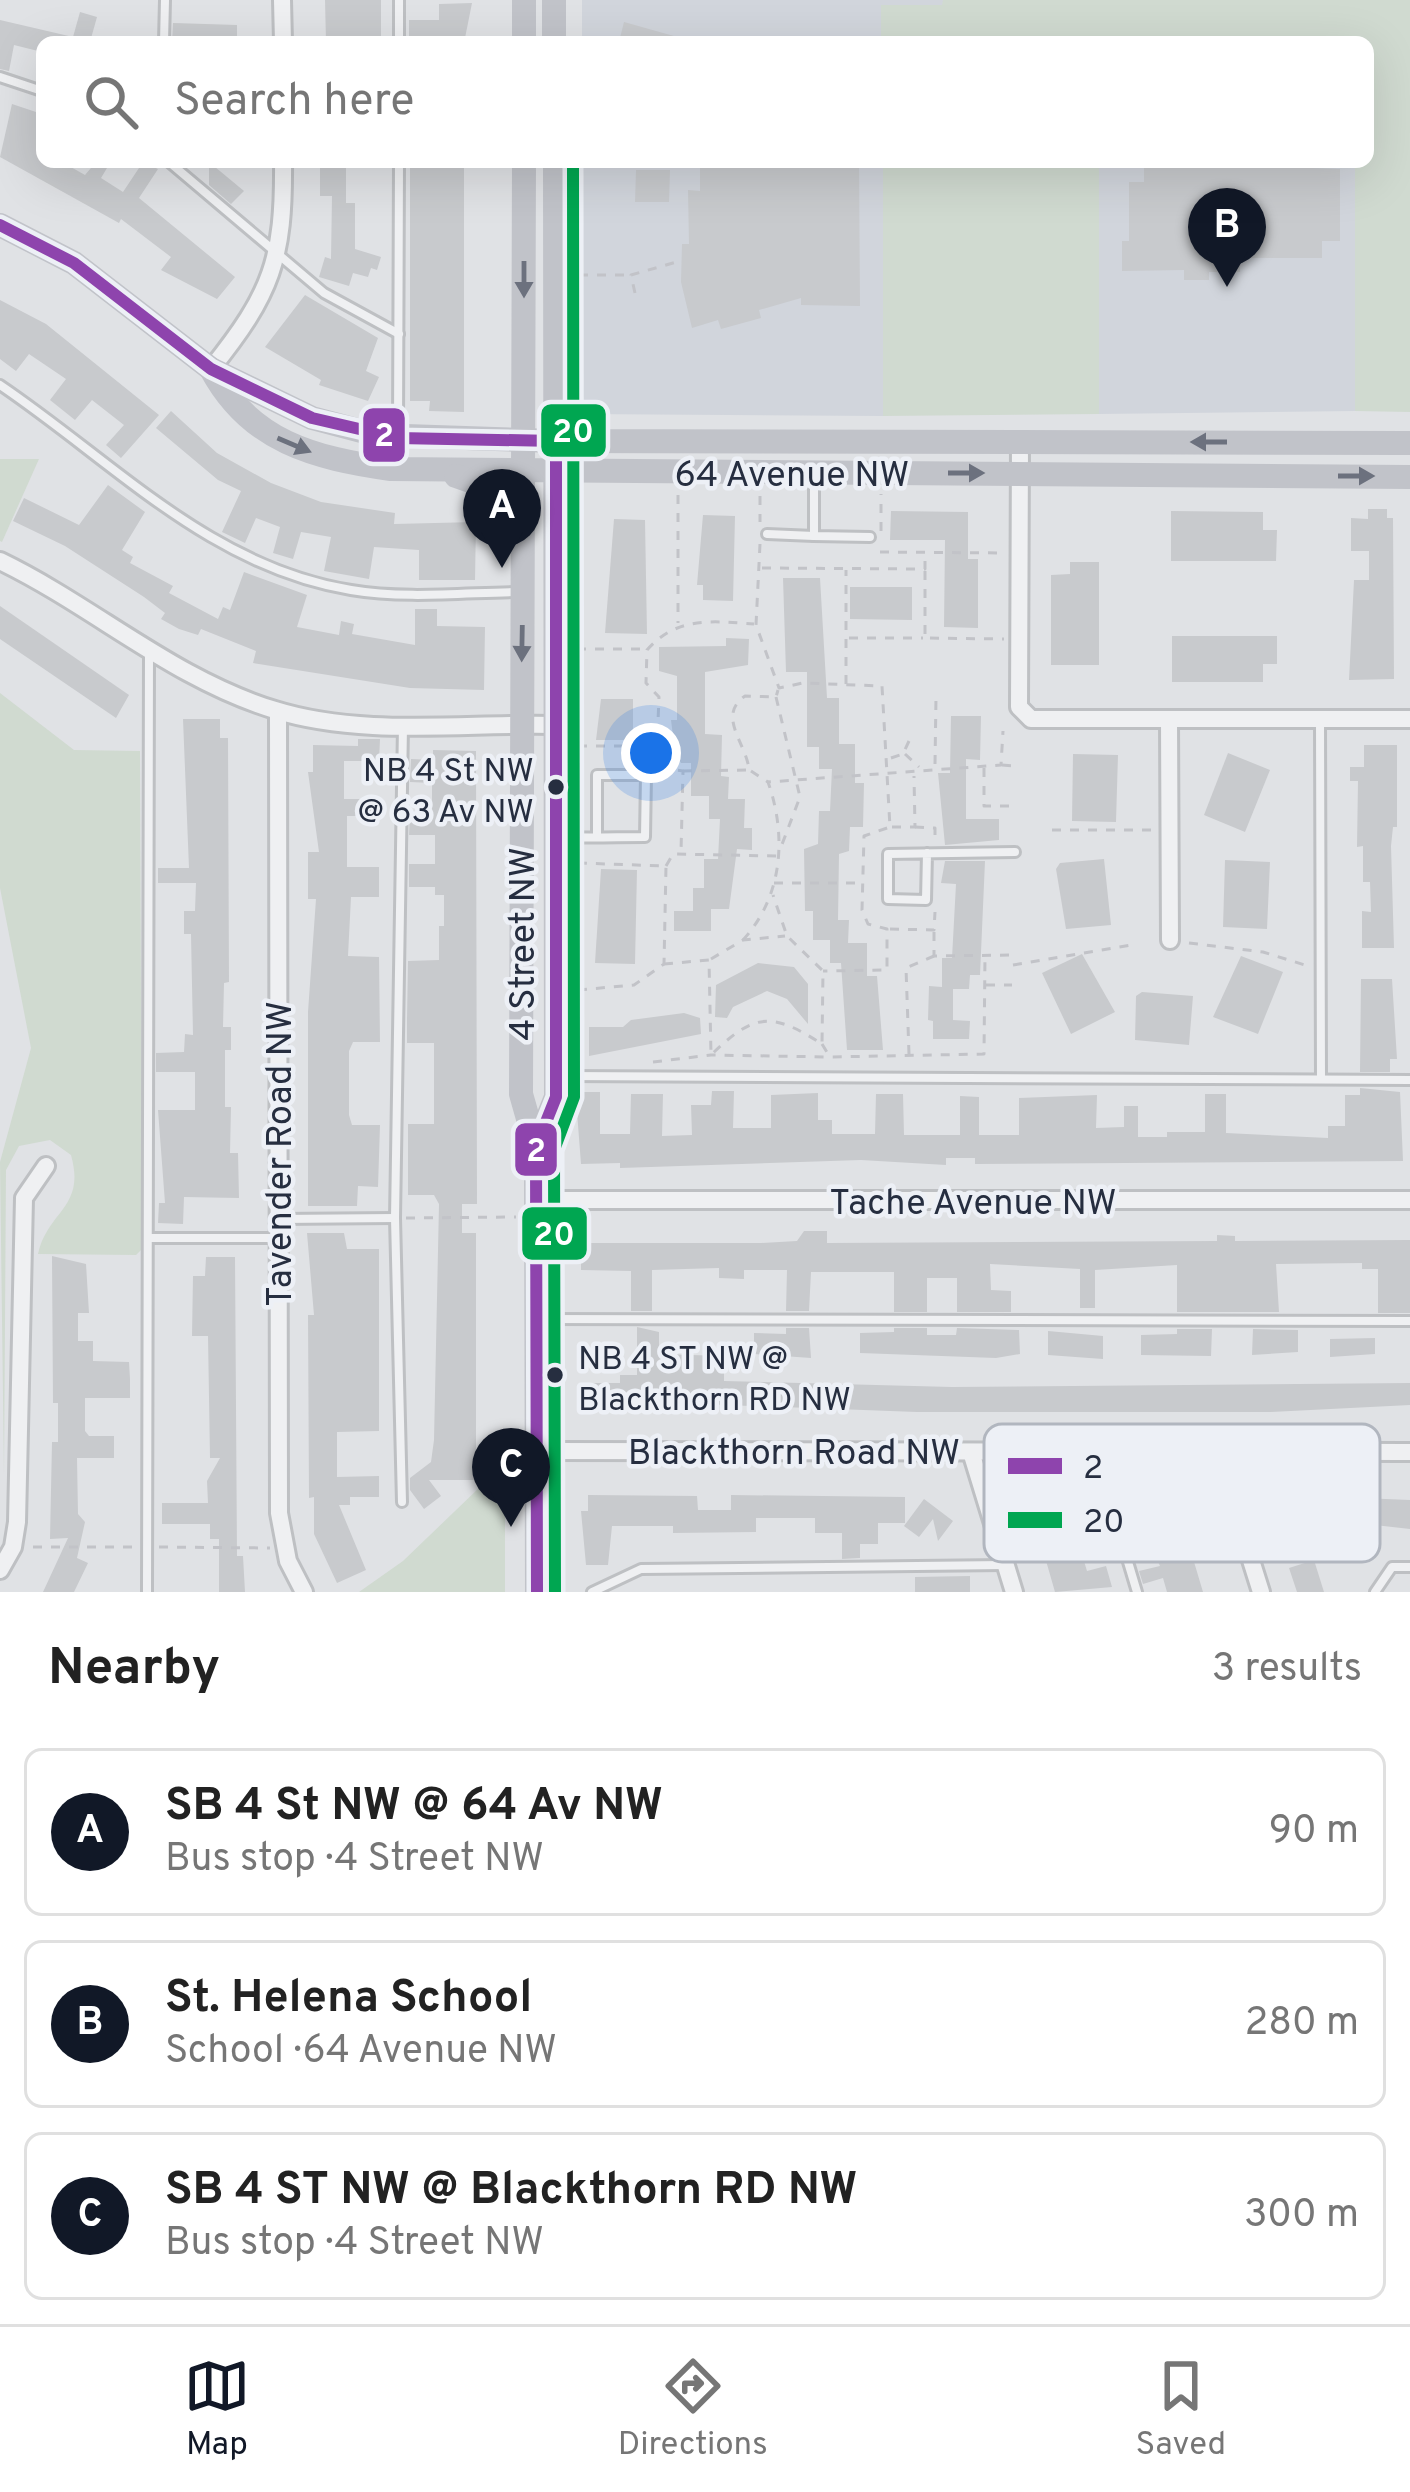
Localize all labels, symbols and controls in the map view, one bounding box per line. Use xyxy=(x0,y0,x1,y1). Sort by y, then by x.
search box xyxy=(36,36,1374,168)
icon: search xyxy=(78,69,144,135)
text: Search here xyxy=(174,74,414,131)
pin: B xyxy=(1188,188,1266,287)
one-way arrow xyxy=(514,261,534,299)
line badge: 20 xyxy=(539,402,608,459)
line badge: 2 xyxy=(361,406,407,464)
text: 20 xyxy=(552,413,594,455)
text: 2 xyxy=(374,417,394,459)
one-way arrow xyxy=(1189,432,1227,452)
one-way arrow xyxy=(277,436,313,455)
street label: 64 Avenue NW xyxy=(674,454,910,500)
one-way arrow xyxy=(948,463,986,483)
one-way arrow xyxy=(1338,466,1376,486)
pin: A xyxy=(463,469,541,568)
one-way arrow xyxy=(513,625,532,663)
your location xyxy=(621,723,681,783)
place label: NB 4 St NW @ 63 Av NW xyxy=(357,752,534,835)
marker: NB 4 St NW @ 63 Av NW xyxy=(545,776,567,798)
street label: 4 Street NW xyxy=(502,847,548,1041)
street label: Tavender Road NW xyxy=(259,1001,305,1307)
line badge: 2 xyxy=(513,1121,559,1178)
text: 2 xyxy=(526,1132,546,1174)
street label: Tache Avenue NW xyxy=(829,1182,1117,1228)
line badge: 20 xyxy=(520,1205,589,1262)
text: 20 xyxy=(533,1216,575,1258)
place label: NB 4 ST NW @ Blackthorn RD NW xyxy=(578,1340,851,1423)
marker: NB 4 ST NW @ Blackthorn RD NW xyxy=(544,1364,566,1386)
legend xyxy=(984,1424,1380,1562)
pin: C xyxy=(472,1428,550,1527)
street label: Blackthorn Road NW xyxy=(628,1432,960,1478)
text: 2 xyxy=(1083,1449,1103,1491)
text: 20 xyxy=(1083,1503,1124,1545)
text: Nearby xyxy=(48,1638,220,1703)
text: 3 results xyxy=(1212,1646,1362,1695)
text: SB 4 St NW @ 64 Av NW xyxy=(165,1779,663,1836)
text: A xyxy=(76,1808,104,1857)
text: 90 m xyxy=(1269,1808,1359,1857)
text: Bus stop · 4 Street NW xyxy=(165,1836,544,1885)
text: St. Helena School xyxy=(165,1971,532,2028)
text: B xyxy=(77,2000,103,2049)
text: 280 m xyxy=(1244,2000,1359,2049)
text: School · 64 Avenue NW xyxy=(165,2028,557,2077)
text: SB 4 ST NW @ Blackthorn RD NW xyxy=(165,2163,857,2220)
text: C xyxy=(78,2192,102,2241)
text: 300 m xyxy=(1244,2192,1359,2241)
text: Bus stop · 4 Street NW xyxy=(165,2220,544,2269)
tab: Map xyxy=(184,2353,250,2467)
tab: Directions xyxy=(618,2353,768,2467)
tab: Saved xyxy=(1135,2353,1226,2467)

